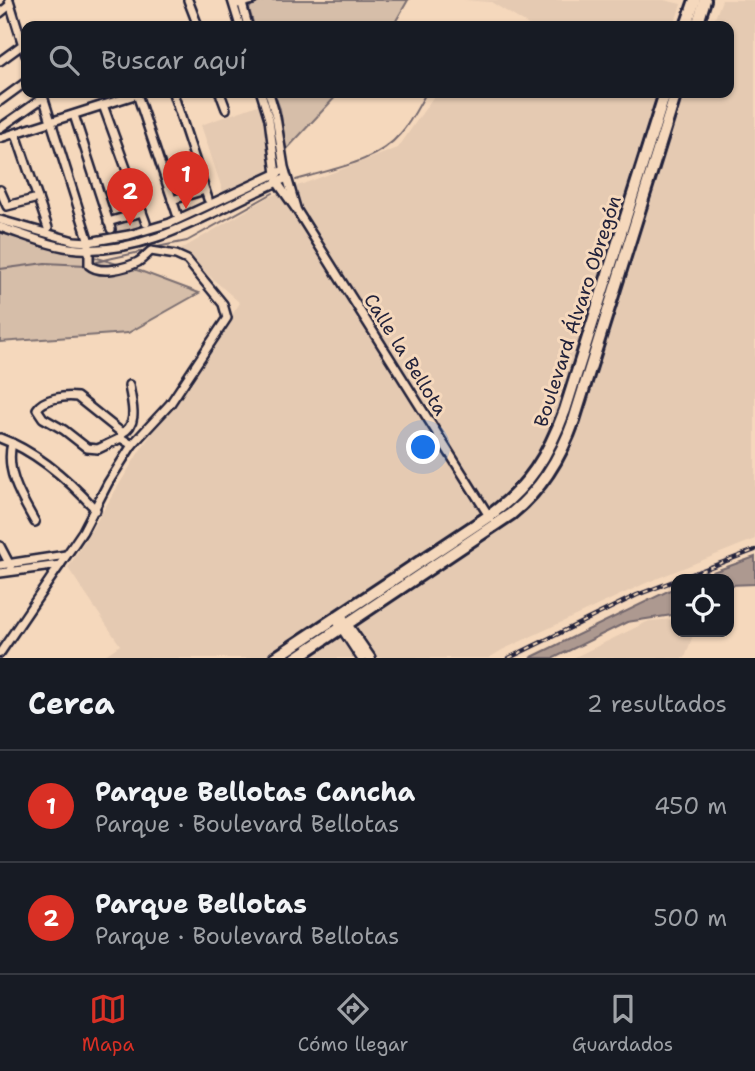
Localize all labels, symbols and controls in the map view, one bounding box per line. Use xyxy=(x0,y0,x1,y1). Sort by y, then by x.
search box xyxy=(21,21,734,98)
icon: search xyxy=(45,41,83,79)
text: Buscar aquí xyxy=(101,42,247,77)
pin: 1 xyxy=(163,151,209,209)
pin: 2 xyxy=(107,168,153,226)
street label: Boulevard Álvaro Obregón xyxy=(527,192,627,430)
street label: Calle la Bellota xyxy=(358,289,453,420)
your location xyxy=(406,430,440,464)
map controls xyxy=(671,574,734,637)
button: locate xyxy=(671,574,734,637)
text: Cerca xyxy=(28,683,115,724)
text: 2 resultados xyxy=(587,689,727,719)
text: Parque Bellotas Cancha xyxy=(95,774,415,809)
text: 1 xyxy=(46,791,56,821)
text: 450 m xyxy=(654,791,727,821)
text: Parque · Boulevard Bellotas xyxy=(95,809,399,839)
text: Parque Bellotas xyxy=(95,886,307,921)
text: 2 xyxy=(43,903,59,933)
text: 500 m xyxy=(653,903,727,933)
text: Parque · Boulevard Bellotas xyxy=(95,921,399,951)
tab: Mapa xyxy=(82,990,134,1057)
tab: Cómo llegar xyxy=(298,990,409,1057)
tab: Guardados xyxy=(572,990,673,1057)

